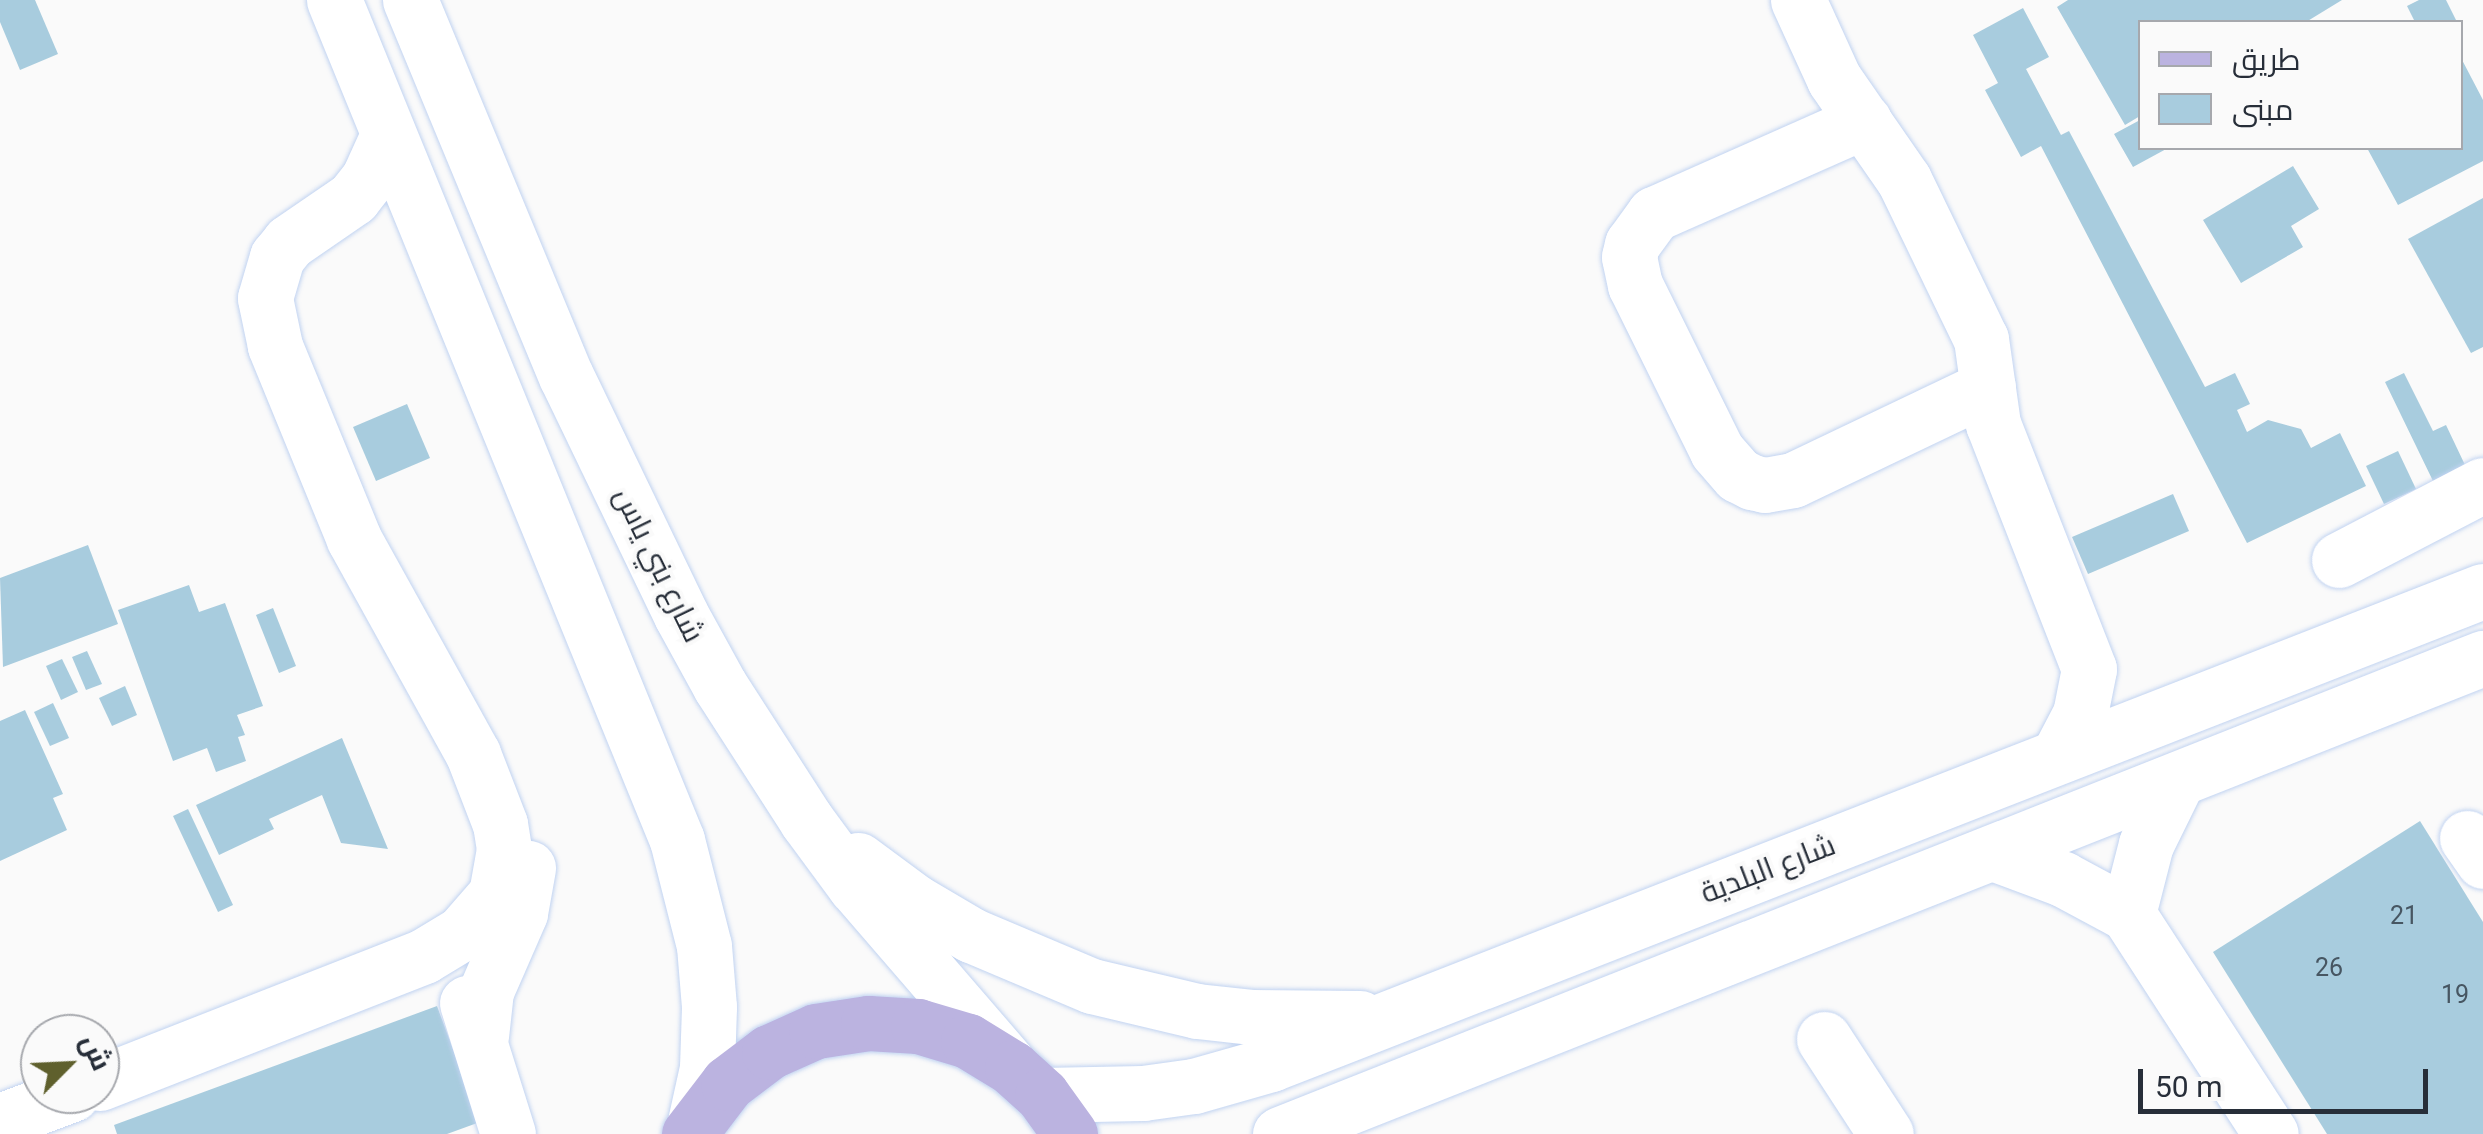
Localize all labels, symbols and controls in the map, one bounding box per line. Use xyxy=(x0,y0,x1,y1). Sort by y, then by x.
legend xyxy=(2138,20,2463,150)
text: طريق xyxy=(2232,42,2301,77)
text: مبنى xyxy=(2232,92,2293,127)
street label: شارع بني ياس xyxy=(606,482,712,648)
street label: شارع البلدية xyxy=(1696,827,1840,911)
house number: 21 xyxy=(2390,901,2418,931)
house number: 26 xyxy=(2315,953,2343,983)
house number: 19 xyxy=(2441,980,2469,1010)
north arrow xyxy=(20,1014,120,1114)
text: ش xyxy=(74,1029,118,1076)
scale bar xyxy=(2143,1049,2433,1111)
text: 50 m xyxy=(2155,1069,2222,1104)

